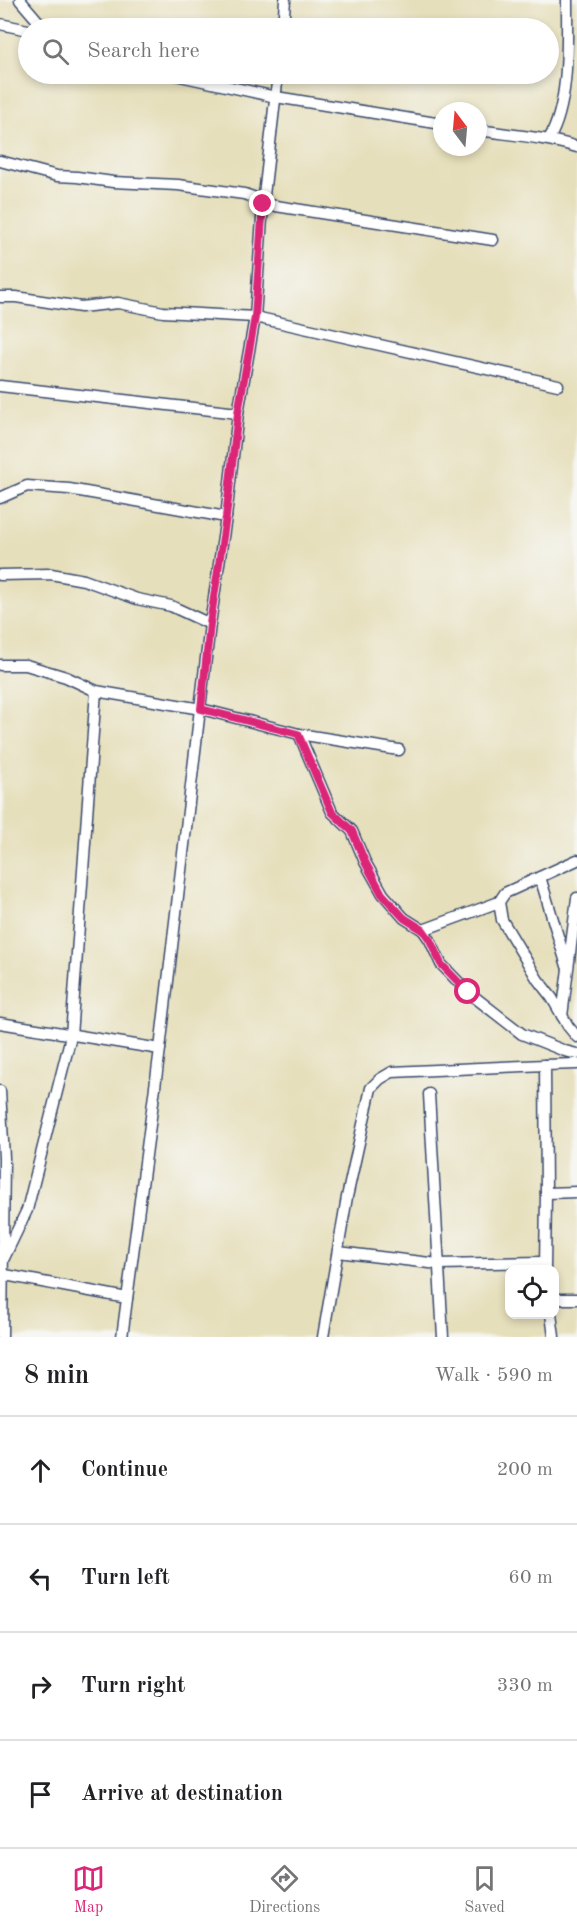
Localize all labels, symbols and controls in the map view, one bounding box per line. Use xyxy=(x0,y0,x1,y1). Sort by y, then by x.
search box xyxy=(18,18,559,84)
icon: search xyxy=(39,35,72,68)
text: Search here xyxy=(87,40,200,62)
north arrow xyxy=(433,102,487,156)
route end xyxy=(249,190,275,216)
route start xyxy=(454,978,480,1004)
map controls xyxy=(505,1265,559,1319)
button: locate xyxy=(505,1265,559,1319)
text: 8 min xyxy=(24,1363,89,1389)
text: Walk · 590 m xyxy=(434,1366,553,1386)
icon: ahead xyxy=(24,1454,57,1487)
text: Continue xyxy=(81,1459,168,1481)
text: 200 m xyxy=(497,1460,553,1480)
icon: left xyxy=(24,1562,57,1595)
text: Turn left xyxy=(81,1567,170,1589)
text: 60 m xyxy=(508,1568,553,1588)
icon: right xyxy=(24,1670,57,1703)
text: Turn right xyxy=(81,1675,185,1697)
text: 330 m xyxy=(497,1676,553,1696)
icon: arrive xyxy=(24,1778,57,1811)
text: Arrive at destination xyxy=(81,1783,283,1805)
tab: Map xyxy=(72,1862,105,1918)
tab: Directions xyxy=(249,1862,320,1918)
tab: Saved xyxy=(464,1862,505,1918)

